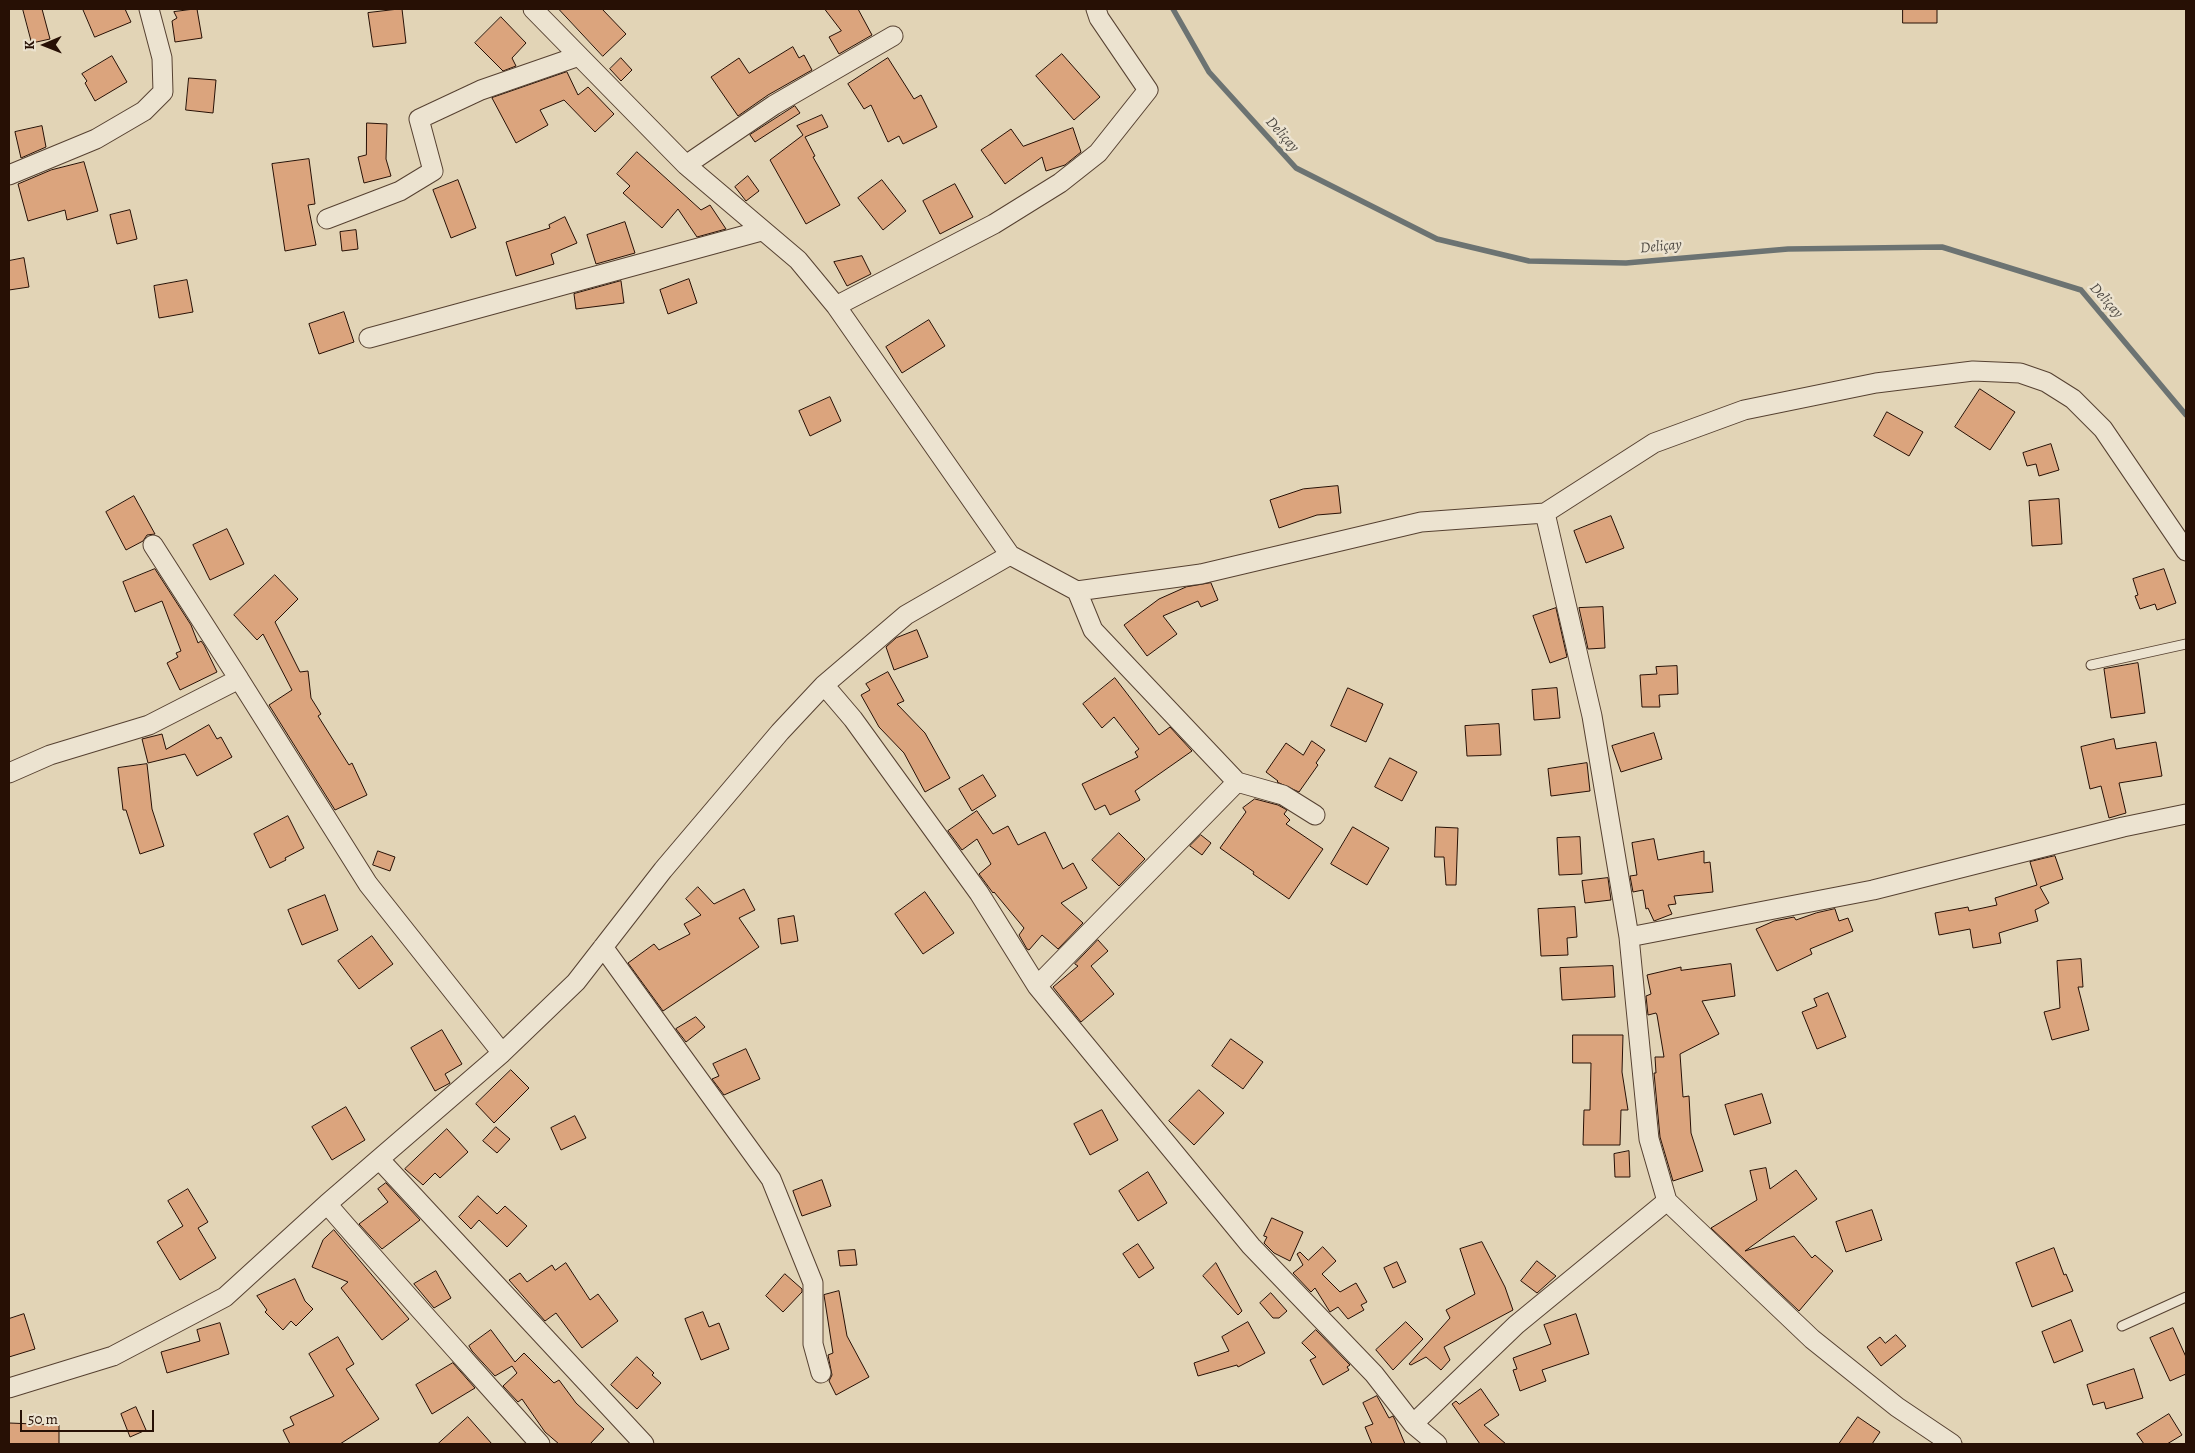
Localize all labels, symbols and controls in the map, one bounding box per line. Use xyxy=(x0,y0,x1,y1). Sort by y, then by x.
north arrow xyxy=(20,20,70,70)
text: K xyxy=(20,41,39,50)
water label: Deliçay xyxy=(1261,114,1303,156)
water label: Deliçay xyxy=(1639,236,1683,258)
water label: Deliçay xyxy=(2085,280,2127,322)
scale bar xyxy=(22,1400,156,1432)
text: 50 m xyxy=(28,1409,58,1429)

